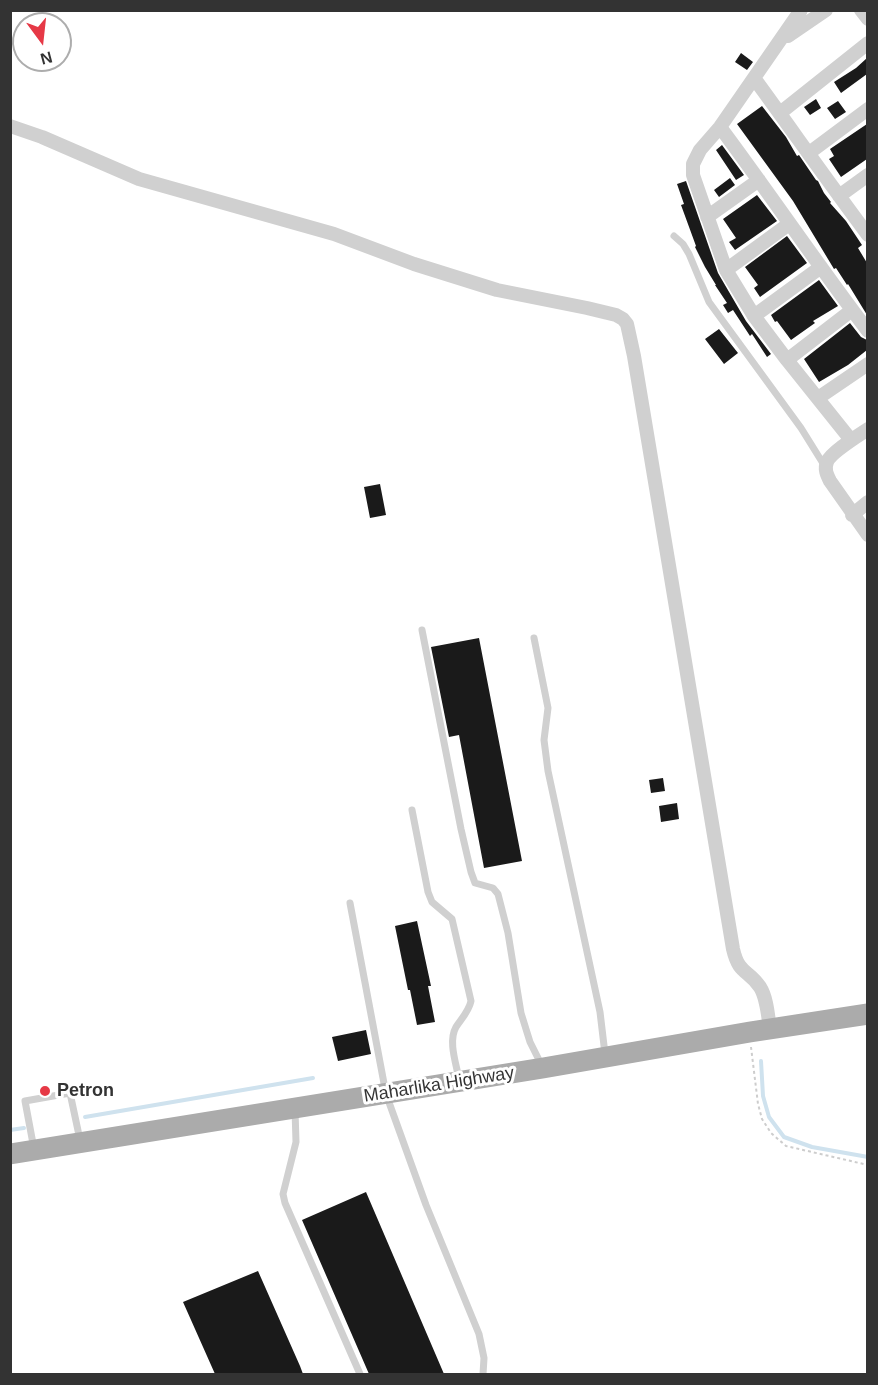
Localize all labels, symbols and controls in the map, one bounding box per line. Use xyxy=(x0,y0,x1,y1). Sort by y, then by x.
north arrow xyxy=(12,12,72,72)
text: N xyxy=(38,48,54,68)
street label: Maharlika Highway xyxy=(362,1062,516,1108)
place label: Petron xyxy=(57,1080,114,1102)
marker: Petron xyxy=(38,1084,52,1098)

